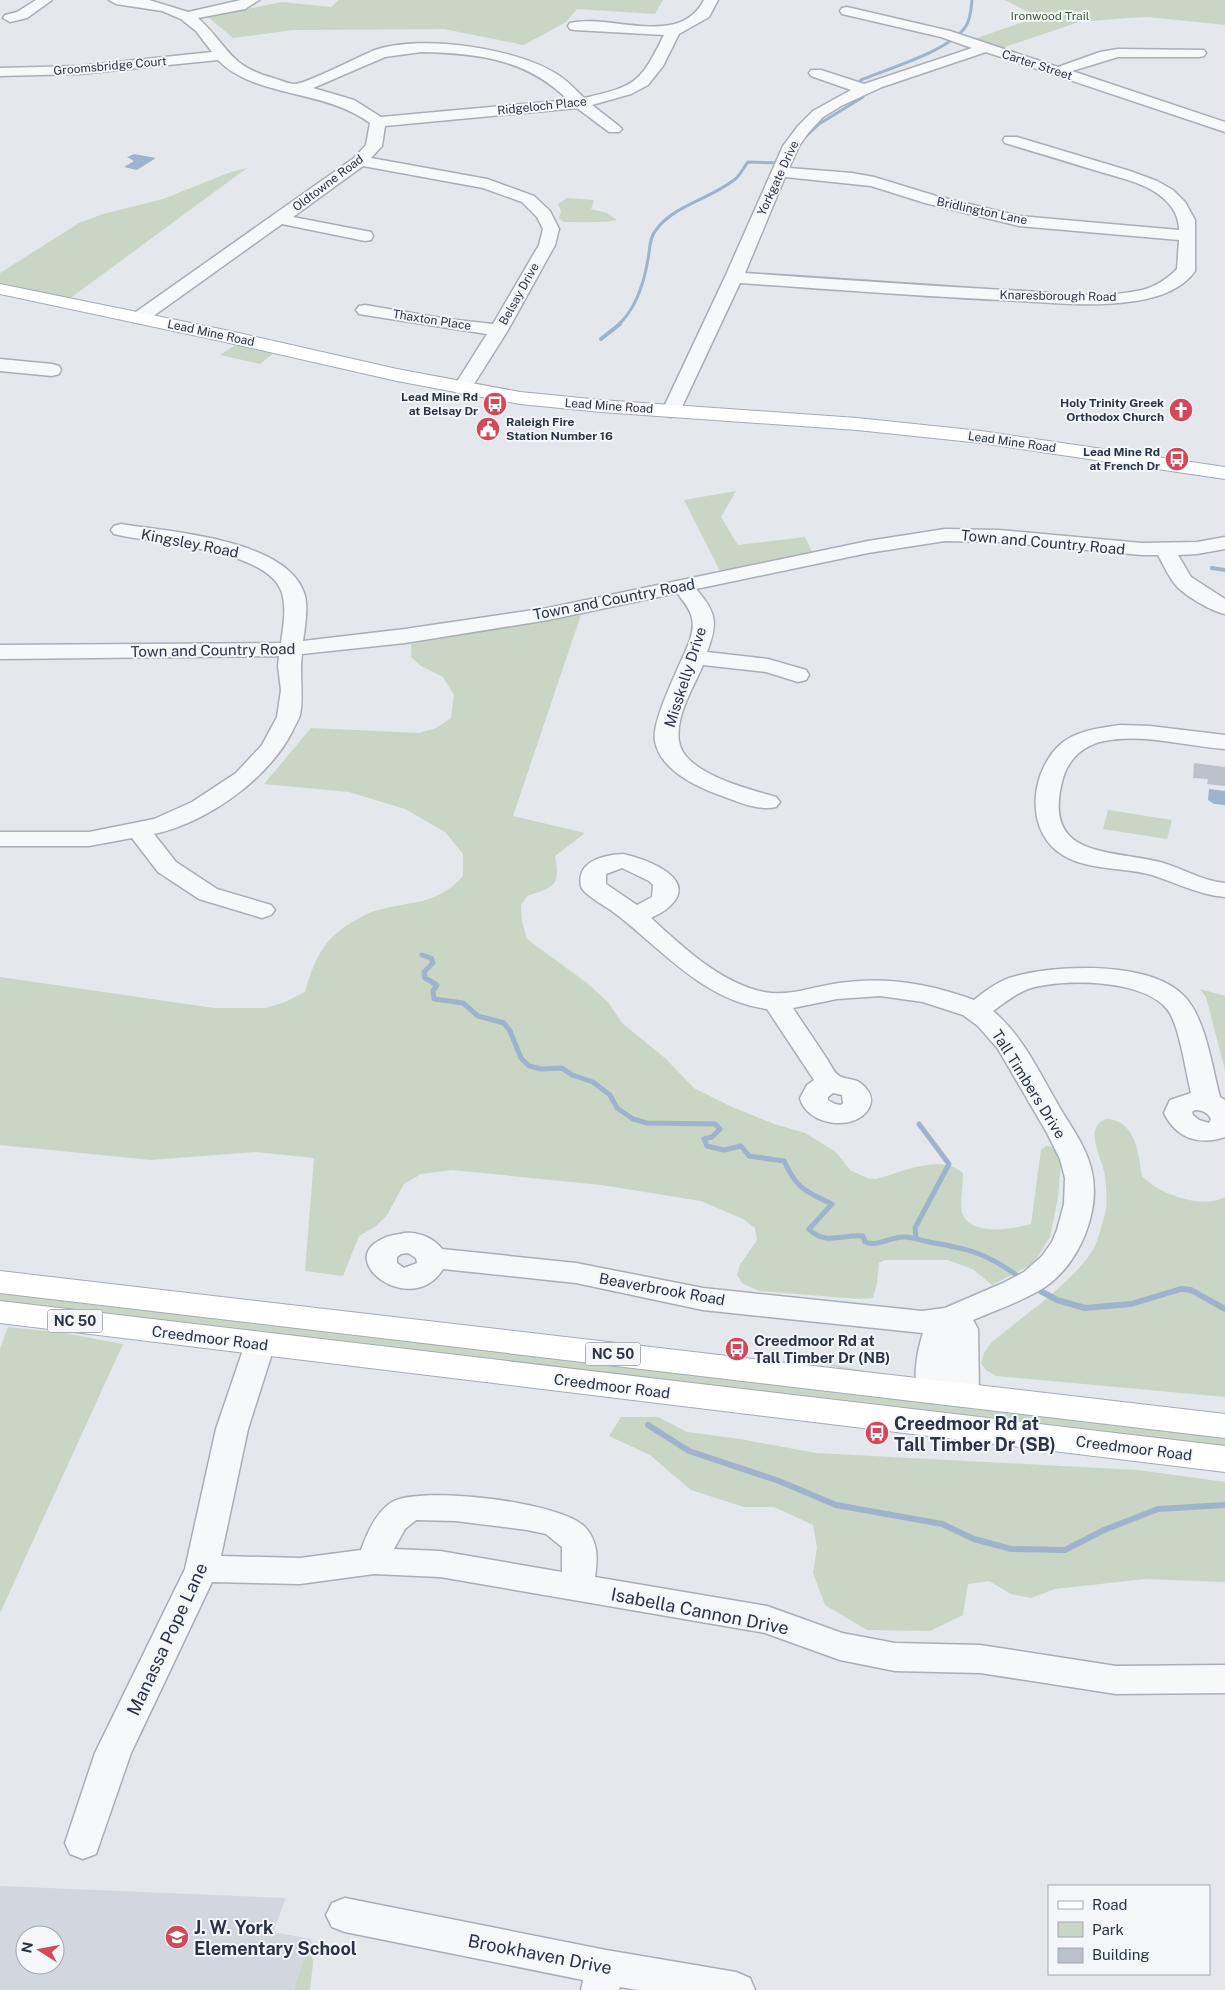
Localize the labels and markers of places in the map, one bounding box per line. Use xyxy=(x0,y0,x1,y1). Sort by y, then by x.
place label: Lead Mine Rd at Belsay Dr xyxy=(401,390,478,418)
bus stop icon: Lead Mine Rd at Belsay Dr xyxy=(482,391,508,417)
place label: Holy Trinity Greek Orthodox Church xyxy=(1060,396,1164,424)
church icon: Holy Trinity Greek Orthodox Church xyxy=(1168,397,1194,423)
place label: Raleigh Fire Station Number 16 xyxy=(506,415,613,443)
public building icon: Raleigh Fire Station Number 16 xyxy=(475,416,501,442)
place label: Lead Mine Rd at French Dr xyxy=(1083,445,1160,473)
bus stop icon: Lead Mine Rd at French Dr xyxy=(1164,446,1190,472)
place label: Creedmoor Rd at Tall Timber Dr (NB) xyxy=(754,1332,890,1366)
bus stop icon: Creedmoor Rd at Tall Timber Dr (NB) xyxy=(724,1336,750,1362)
place label: Creedmoor Rd at Tall Timber Dr (SB) xyxy=(894,1413,1056,1455)
bus stop icon: Creedmoor Rd at Tall Timber Dr (SB) xyxy=(864,1420,890,1446)
place label: J. W. York Elementary School xyxy=(194,1917,357,1959)
school or university icon: J. W. York Elementary School xyxy=(164,1924,190,1950)

